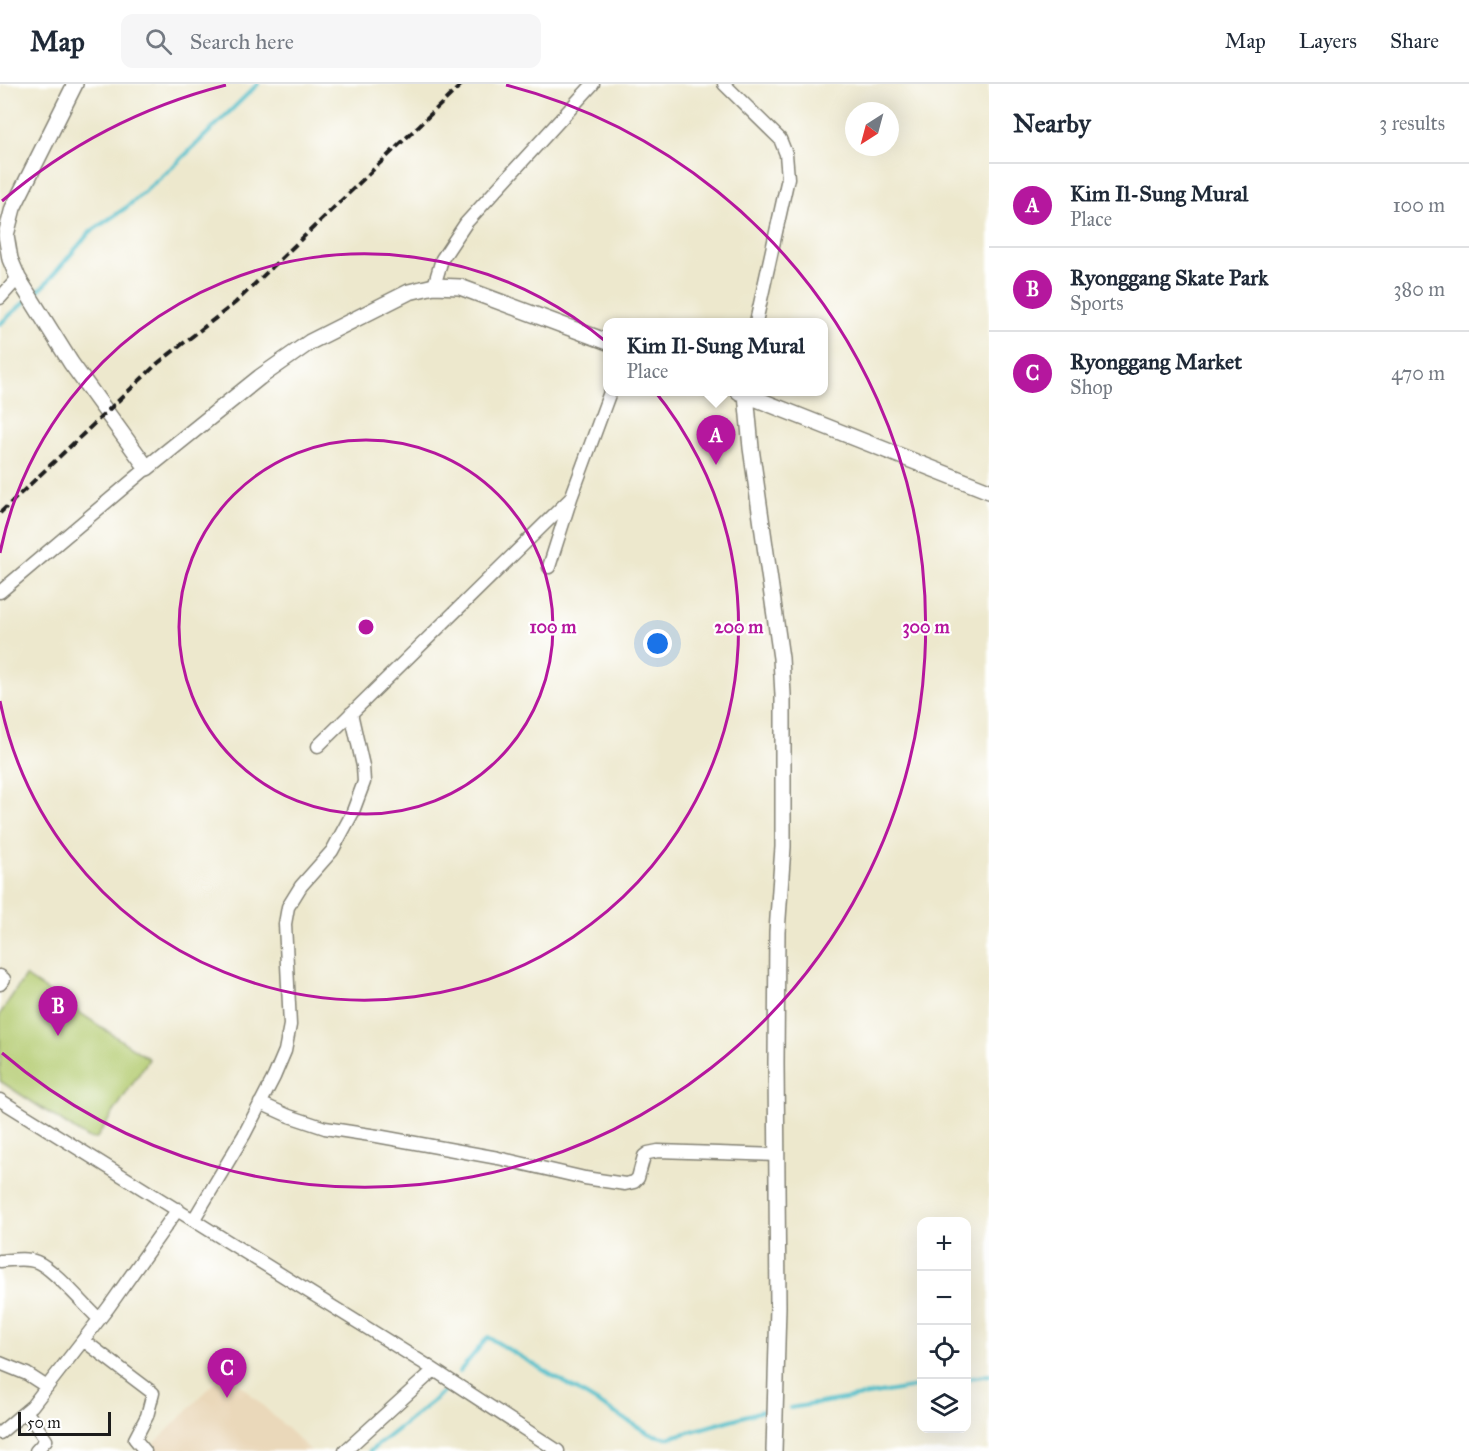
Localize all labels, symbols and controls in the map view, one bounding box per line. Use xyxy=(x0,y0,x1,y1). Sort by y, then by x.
search box xyxy=(121,14,541,68)
text: Map xyxy=(30,24,85,59)
icon: search xyxy=(142,25,175,58)
text: Search here xyxy=(190,28,294,55)
text: Map xyxy=(1225,28,1266,54)
text: Layers xyxy=(1299,28,1357,54)
text: Share xyxy=(1390,28,1439,54)
north arrow xyxy=(845,102,899,156)
text: Nearby xyxy=(1013,107,1091,139)
text: 3 results xyxy=(1379,111,1445,135)
text: Kim Il-Sung Mural xyxy=(1070,180,1248,207)
text: A xyxy=(1026,193,1039,217)
text: 100 m xyxy=(1393,193,1445,217)
text: Place xyxy=(1070,207,1112,231)
text: Ryonggang Skate Park xyxy=(1070,264,1269,291)
text: B xyxy=(1026,277,1039,301)
text: 380 m xyxy=(1394,277,1445,301)
text: Sports xyxy=(1070,291,1124,315)
popup xyxy=(603,318,828,396)
text: Kim Il-Sung Mural xyxy=(626,332,805,359)
text: Ryonggang Market xyxy=(1070,348,1242,375)
text: Place xyxy=(626,359,668,383)
text: C xyxy=(1026,361,1039,385)
text: 470 m xyxy=(1391,361,1445,385)
text: Shop xyxy=(1070,375,1113,399)
pin: A xyxy=(696,416,736,465)
text: 100 m xyxy=(530,616,577,638)
text: 200 m xyxy=(715,616,764,638)
text: 300 m xyxy=(902,616,950,639)
centre of rings xyxy=(356,617,376,637)
your location xyxy=(643,629,672,658)
pin: B xyxy=(38,986,78,1036)
map controls xyxy=(917,1217,971,1433)
button: + xyxy=(917,1217,971,1271)
button: − xyxy=(917,1271,971,1325)
button: locate xyxy=(917,1325,971,1379)
pin: C xyxy=(208,1348,246,1398)
button: layers xyxy=(917,1379,971,1433)
scale bar xyxy=(18,1409,111,1436)
text: 50 m xyxy=(27,1413,61,1432)

